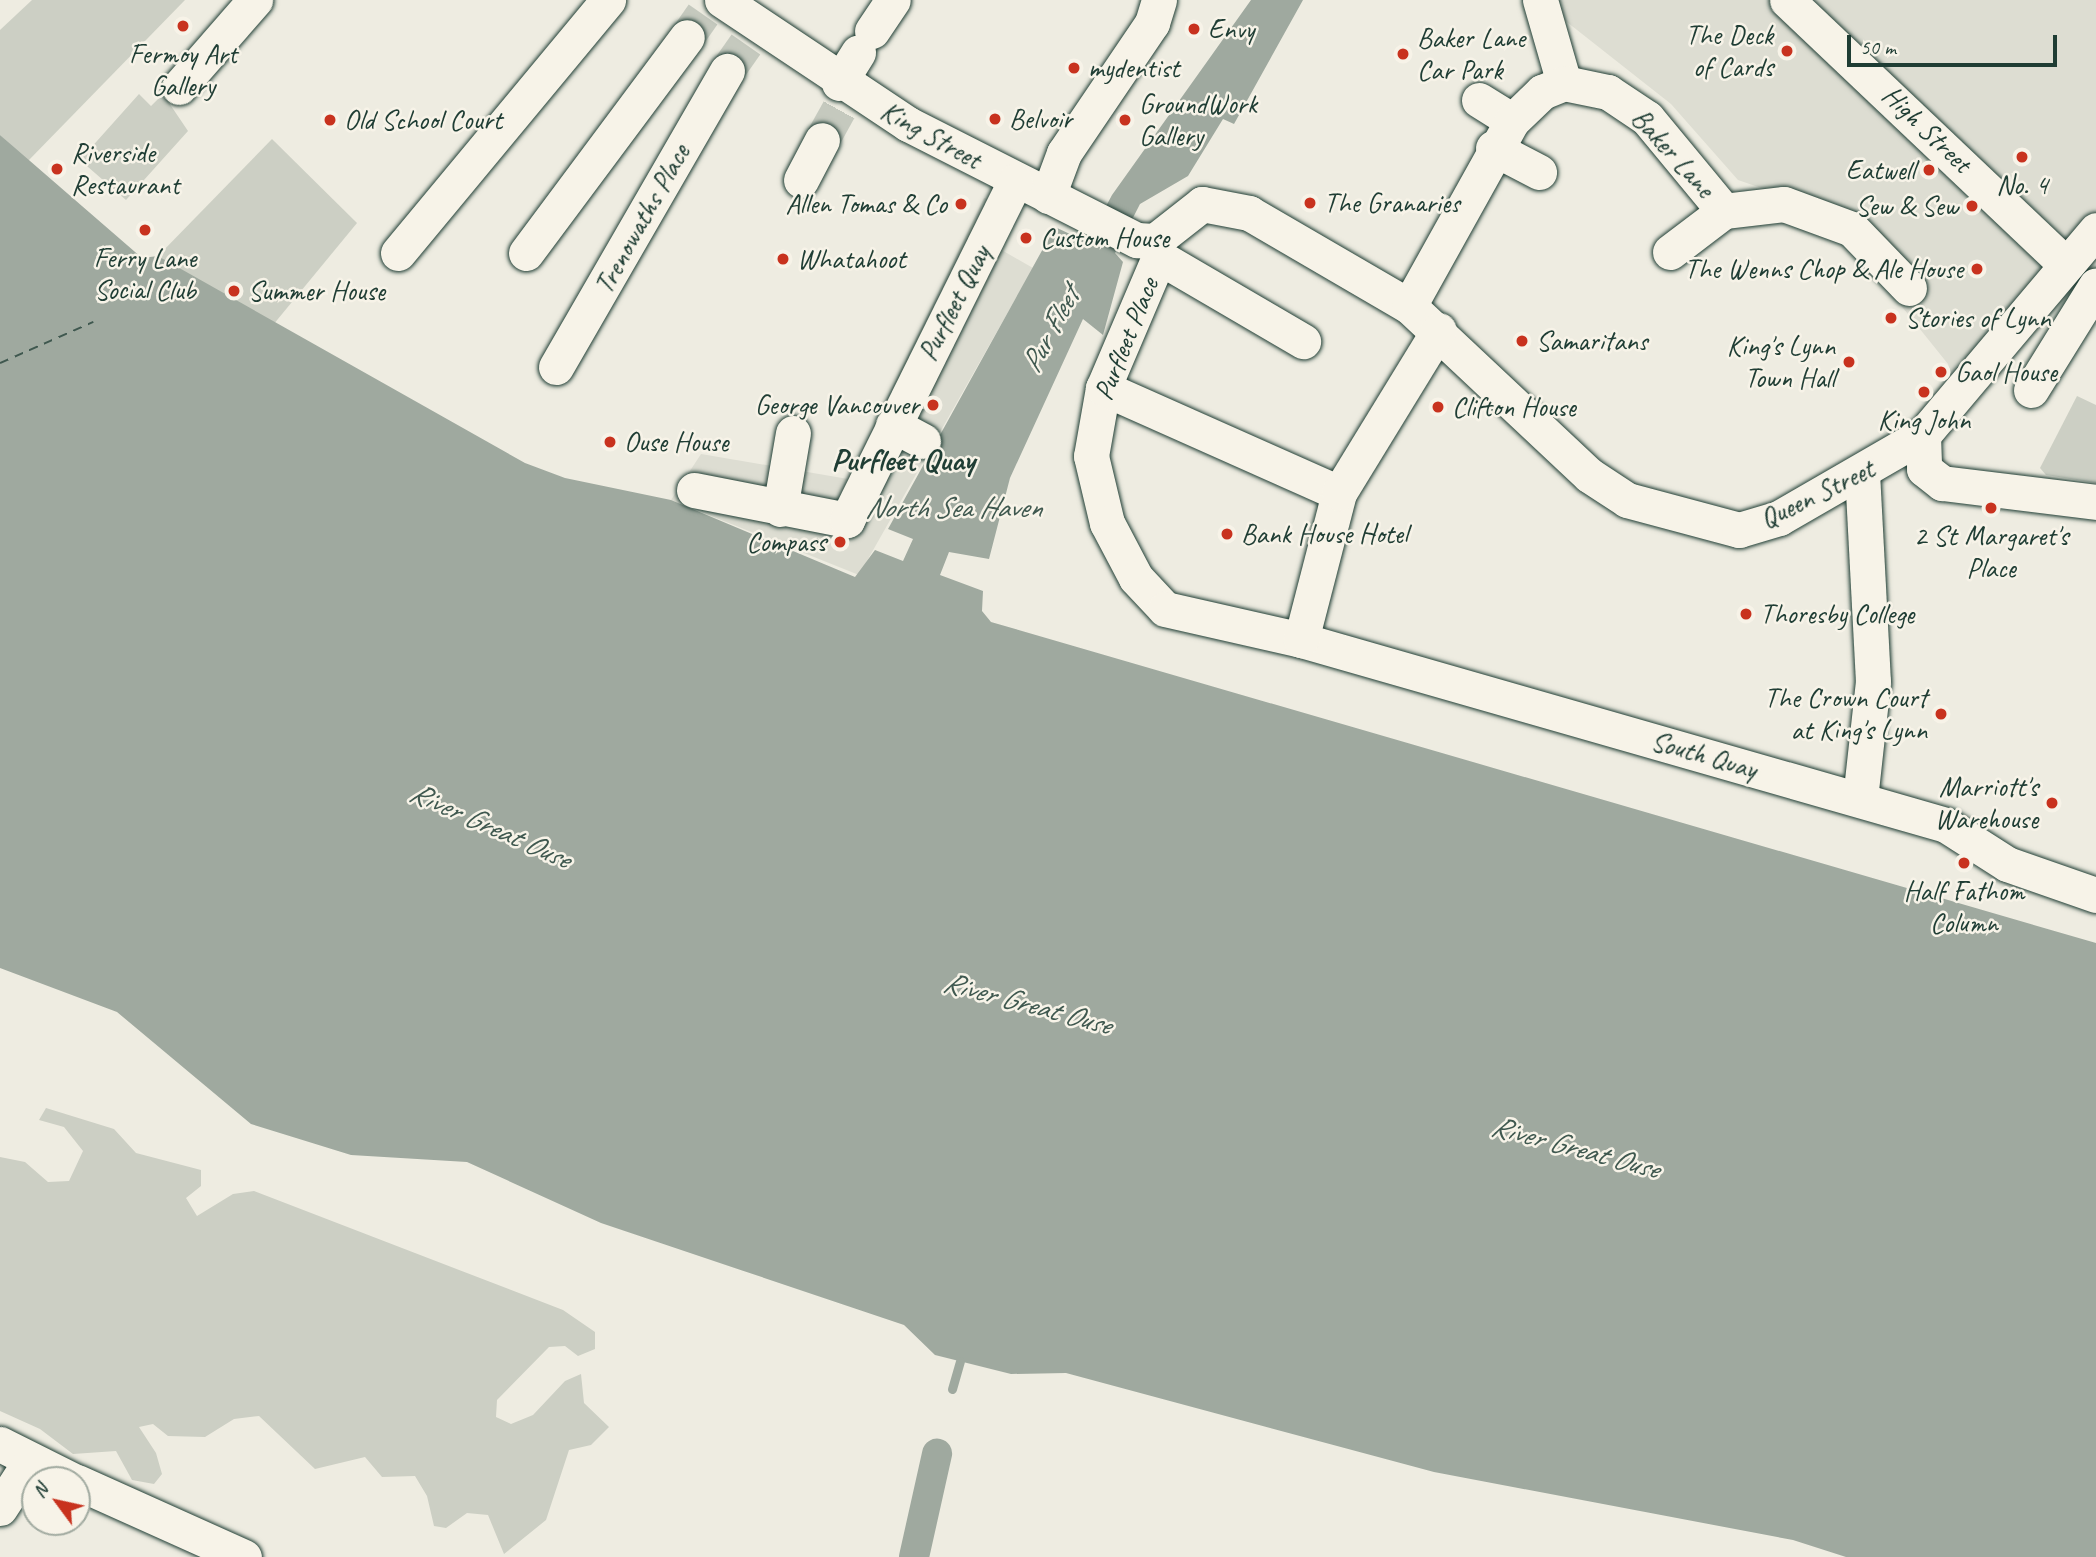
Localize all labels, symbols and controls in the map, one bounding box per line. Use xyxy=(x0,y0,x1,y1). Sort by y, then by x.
place label: Envy xyxy=(1208,12,1254,46)
marker: Fermoy Art Gallery xyxy=(175,18,191,34)
place label: The Deck of Cards xyxy=(1685,18,1773,84)
marker: Envy xyxy=(1186,21,1202,37)
place label: Baker Lane Car Park xyxy=(1417,21,1526,87)
scale bar xyxy=(1851,21,2061,65)
text: 50 m xyxy=(1860,34,1896,60)
place label: Fermoy Art Gallery xyxy=(129,37,237,103)
marker: The Deck of Cards xyxy=(1779,43,1795,59)
marker: Baker Lane Car Park xyxy=(1395,46,1411,62)
place label: mydentist xyxy=(1088,51,1179,85)
marker: mydentist xyxy=(1066,60,1082,76)
street label: High Street xyxy=(1875,78,1979,180)
place label: GroundWork Gallery xyxy=(1139,87,1257,153)
street label: King Street xyxy=(875,94,987,176)
street label: Baker Lane xyxy=(1624,101,1722,205)
place label: Belvoir xyxy=(1009,102,1072,136)
place label: Old School Court xyxy=(344,103,501,137)
marker: Belvoir xyxy=(987,111,1003,127)
marker: Old School Court xyxy=(322,112,338,128)
marker: GroundWork Gallery xyxy=(1117,112,1133,128)
place label: Riverside Restaurant xyxy=(71,136,179,202)
street label: Trenowaths Place xyxy=(587,138,697,300)
marker: No. 4 xyxy=(2014,149,2030,165)
place label: Eatwell xyxy=(1846,153,1915,187)
marker: Riverside Restaurant xyxy=(49,161,65,177)
marker: Eatwell xyxy=(1921,162,1937,178)
place label: No. 4 xyxy=(1996,168,2048,202)
place label: The Granaries xyxy=(1324,186,1460,220)
place label: Allen Tomas & Co xyxy=(786,187,947,221)
place label: Sew & Sew xyxy=(1855,189,1958,223)
marker: The Granaries xyxy=(1302,195,1318,211)
marker: Allen Tomas & Co xyxy=(953,196,969,212)
marker: Sew & Sew xyxy=(1964,198,1980,214)
place label: Custom House xyxy=(1040,221,1169,255)
marker: Ferry Lane Social Club xyxy=(137,222,153,238)
marker: Custom House xyxy=(1018,230,1034,246)
street label: Purfleet Quay xyxy=(911,240,997,366)
place label: Ferry Lane Social Club xyxy=(93,241,197,307)
place label: Whatahoot xyxy=(797,242,905,276)
marker: Whatahoot xyxy=(775,251,791,267)
place label: The Wenns Chop & Ale House xyxy=(1684,252,1963,286)
marker: The Wenns Chop & Ale House xyxy=(1969,261,1985,277)
street label: Purfleet Place xyxy=(1086,273,1166,405)
place label: Summer House xyxy=(248,274,385,308)
water label: Pur Fleet xyxy=(1013,281,1087,379)
marker: Summer House xyxy=(226,283,242,299)
place label: Stories of Lynn xyxy=(1905,301,2050,335)
marker: Stories of Lynn xyxy=(1883,310,1899,326)
place label: Samaritans xyxy=(1536,324,1647,358)
place label: King's Lynn Town Hall xyxy=(1727,329,1835,395)
marker: Samaritans xyxy=(1514,333,1530,349)
marker: King's Lynn Town Hall xyxy=(1841,354,1857,370)
place label: Gaol House xyxy=(1955,355,2057,389)
marker: Gaol House xyxy=(1933,364,1949,380)
marker: King John xyxy=(1916,384,1932,400)
place label: George Vancouver xyxy=(755,388,919,422)
place label: Clifton House xyxy=(1452,390,1576,424)
marker: George Vancouver xyxy=(925,397,941,413)
marker: Clifton House xyxy=(1430,399,1446,415)
place label: King John xyxy=(1878,403,1970,437)
place label: Ouse House xyxy=(624,425,728,459)
marker: Ouse House xyxy=(602,434,618,450)
district label: Purfleet Quay xyxy=(831,441,975,479)
street label: Queen Street xyxy=(1754,452,1880,536)
water label: North Sea Haven xyxy=(865,489,1041,525)
marker: 2 St Margaret's Place xyxy=(1983,500,1999,516)
place label: Bank House Hotel xyxy=(1241,517,1408,551)
place label: 2 St Margaret's Place xyxy=(1914,519,2068,585)
place label: Compass xyxy=(746,525,826,559)
marker: Bank House Hotel xyxy=(1219,526,1235,542)
marker: Compass xyxy=(832,534,848,550)
place label: Thoresby College xyxy=(1760,597,1914,631)
marker: Thoresby College xyxy=(1738,606,1754,622)
place label: The Crown Court at King's Lynn xyxy=(1765,681,1927,747)
marker: The Crown Court at King's Lynn xyxy=(1933,706,1949,722)
street label: South Quay xyxy=(1648,724,1760,786)
place label: Marriott's Warehouse xyxy=(1935,770,2038,836)
water label: River Great Ouse xyxy=(405,774,575,876)
marker: Marriott's Warehouse xyxy=(2044,795,2060,811)
marker: Half Fathom Column xyxy=(1956,855,1972,871)
place label: Half Fathom Column xyxy=(1904,874,2024,940)
water label: River Great Ouse xyxy=(940,964,1114,1042)
water label: River Great Ouse xyxy=(1488,1108,1662,1186)
north arrow xyxy=(21,1466,91,1536)
text: N xyxy=(27,1479,53,1502)

